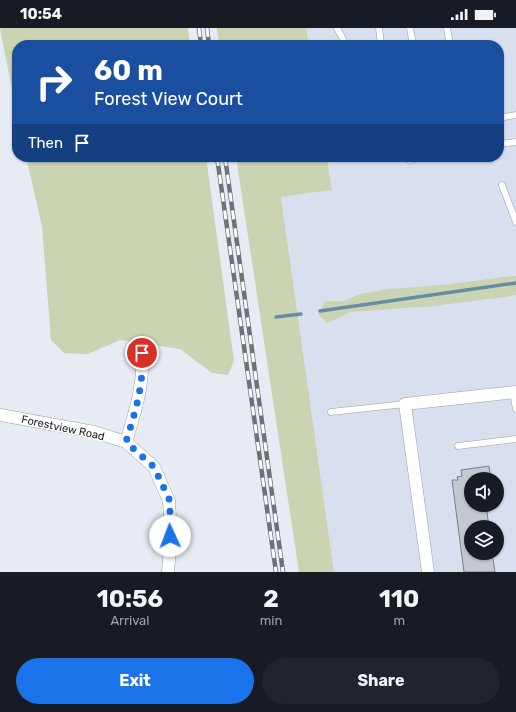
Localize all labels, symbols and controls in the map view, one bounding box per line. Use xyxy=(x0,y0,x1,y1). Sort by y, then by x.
text: 10:54 xyxy=(20,5,62,23)
text: 60 m xyxy=(94,54,163,87)
icon: right xyxy=(28,56,80,108)
text: Forest View Court xyxy=(94,88,243,110)
icon: arrive xyxy=(71,132,93,154)
text: Then xyxy=(28,134,63,152)
pin xyxy=(125,336,159,370)
icon: arrive xyxy=(131,342,153,364)
street label: Forestview Road xyxy=(20,413,106,443)
map controls xyxy=(464,472,504,560)
button: sound xyxy=(464,472,504,512)
position arrow xyxy=(149,515,191,557)
button: layers xyxy=(464,520,504,560)
text: 10:56 xyxy=(97,585,163,613)
text: 2 xyxy=(263,585,279,613)
text: 110 xyxy=(379,585,419,613)
text: Arrival xyxy=(110,613,149,628)
text: min xyxy=(260,613,282,628)
text: m xyxy=(393,613,405,628)
button: Exit xyxy=(16,658,254,704)
button: Share xyxy=(262,658,500,704)

